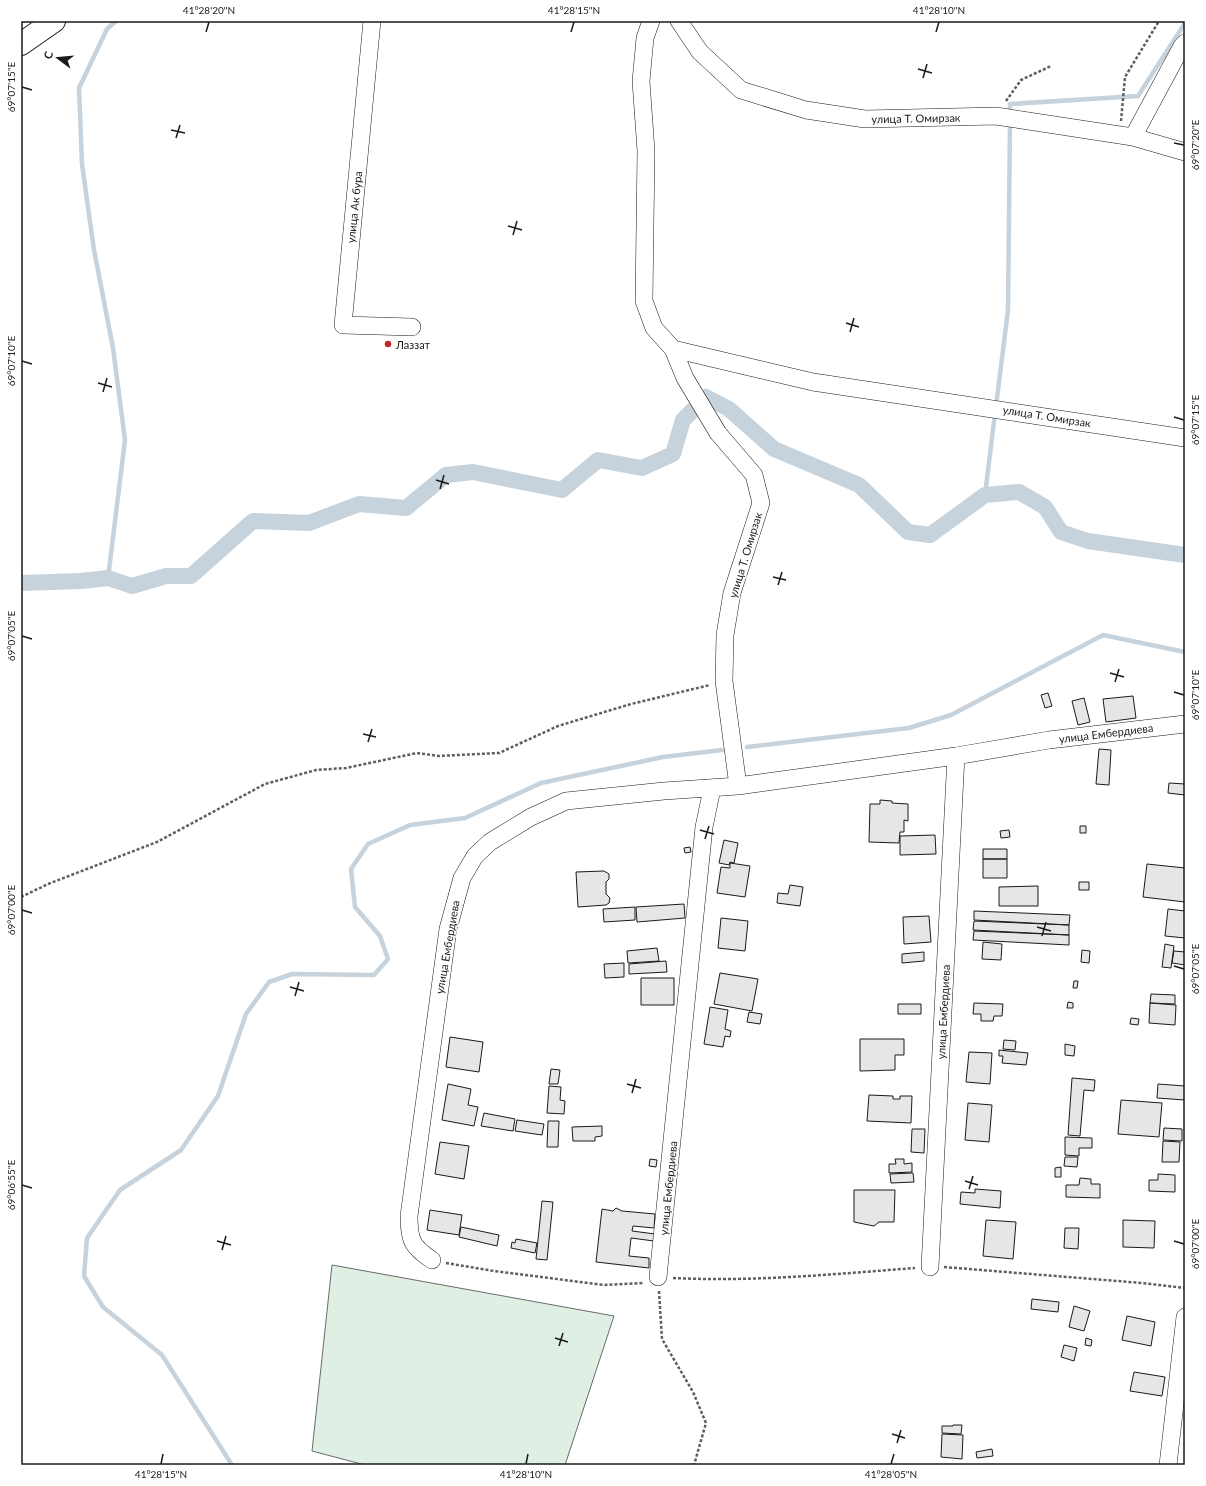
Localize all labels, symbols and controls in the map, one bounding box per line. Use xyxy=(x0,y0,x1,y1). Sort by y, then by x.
text: 41°28'20"N xyxy=(183,4,235,16)
text: 41°28'15"N xyxy=(548,4,600,16)
text: 41°28'10"N xyxy=(913,4,965,16)
north arrow xyxy=(38,38,78,78)
text: С xyxy=(41,49,55,60)
text: 69°07'15"E xyxy=(5,62,17,112)
street label: улица Т. Омирзак xyxy=(871,111,961,125)
text: 69°07'20"E xyxy=(1189,120,1201,170)
street label: улица Ак бура xyxy=(344,170,364,244)
text: 69°07'10"E xyxy=(5,336,17,386)
place label: Лаззат xyxy=(395,338,430,351)
marker: Лаззат xyxy=(383,339,393,349)
text: 69°07'15"E xyxy=(1189,395,1201,445)
street label: улица Т. Омирзак xyxy=(1002,403,1092,429)
street label: улица Т. Омирзак xyxy=(726,510,764,599)
text: 69°07'05"E xyxy=(5,611,17,661)
text: 69°07'10"E xyxy=(1189,670,1201,720)
street label: улица Ембердиева xyxy=(1058,721,1154,745)
text: 69°07'00"E xyxy=(5,885,17,935)
street label: улица Ембердиева xyxy=(432,899,462,995)
text: 69°07'05"E xyxy=(1189,944,1201,994)
street label: улица Ембердиева xyxy=(934,964,952,1060)
street label: улица Ембердиева xyxy=(657,1140,679,1236)
text: 69°06'55"E xyxy=(5,1160,17,1210)
text: 69°07'00"E xyxy=(1189,1219,1201,1269)
text: 41°28'15"N xyxy=(135,1468,187,1480)
text: 41°28'10"N xyxy=(500,1468,552,1480)
text: 41°28'05"N xyxy=(865,1468,917,1480)

